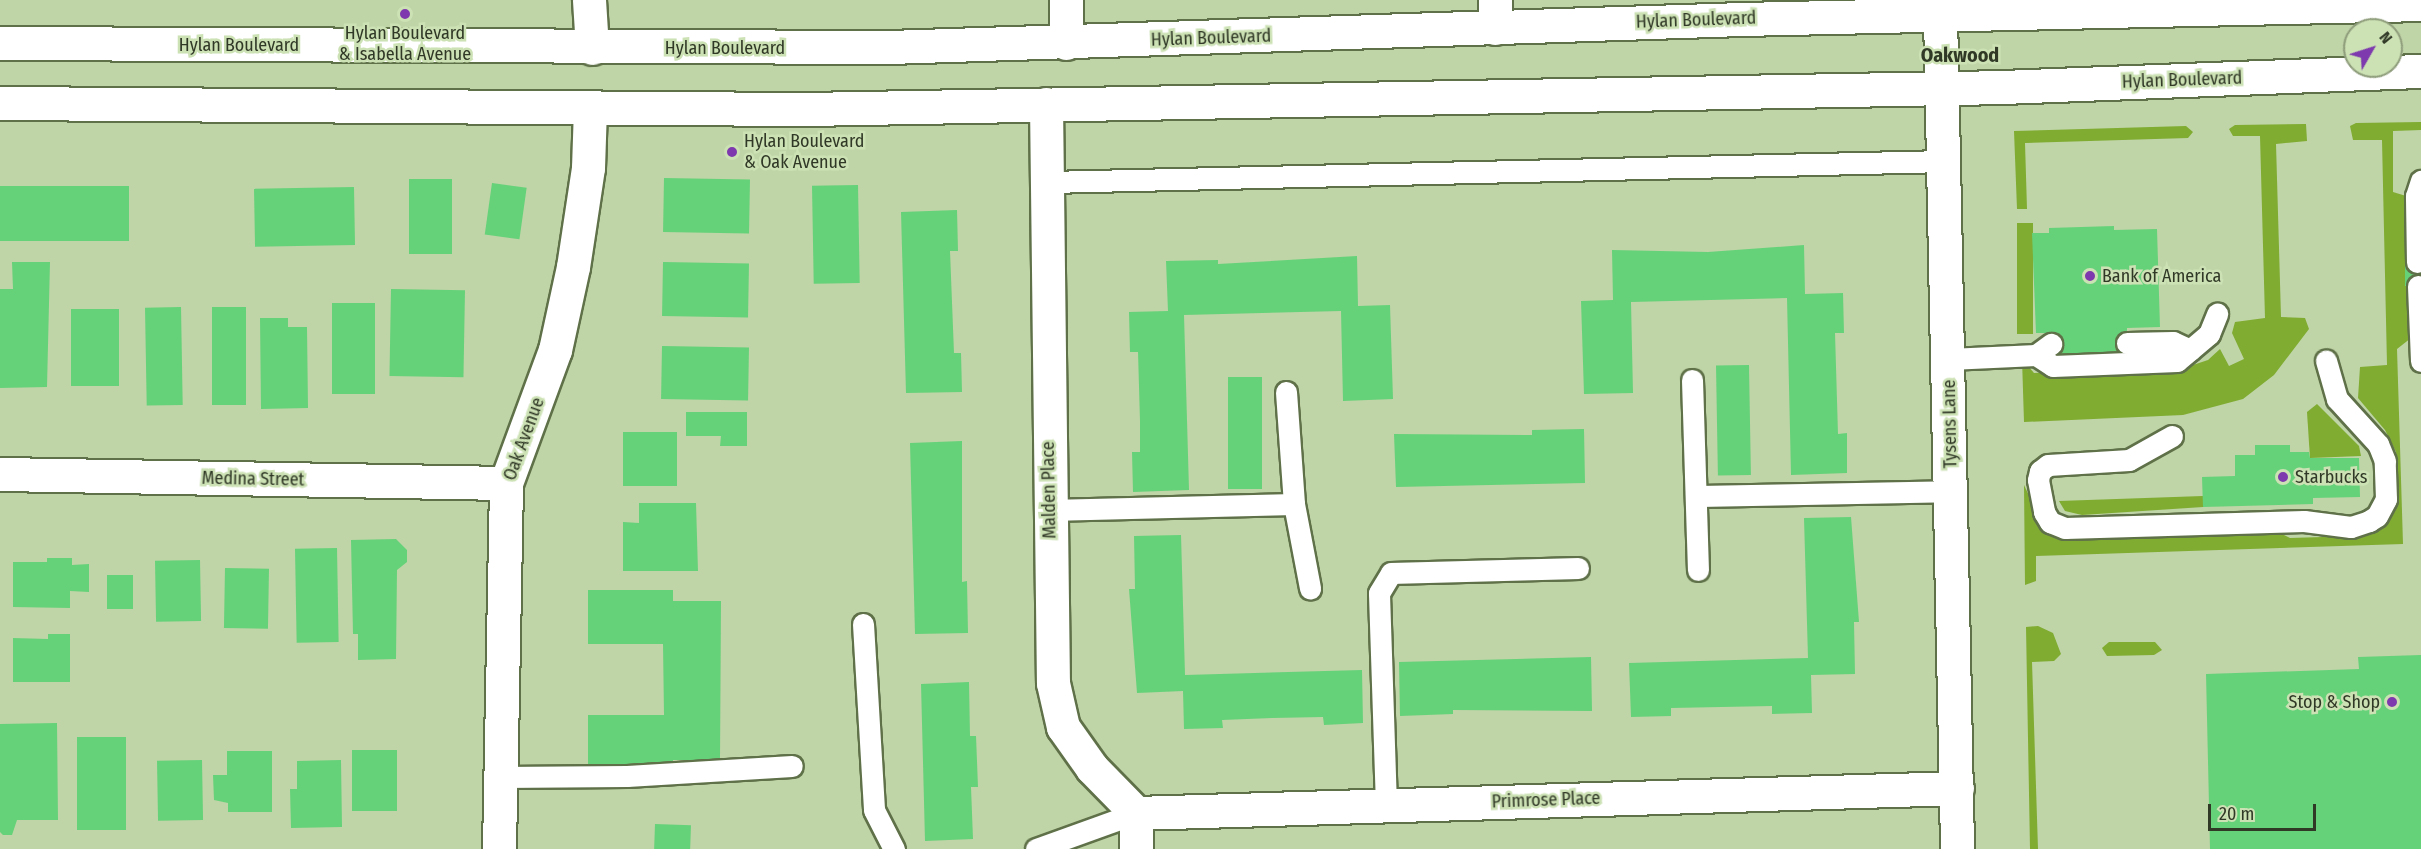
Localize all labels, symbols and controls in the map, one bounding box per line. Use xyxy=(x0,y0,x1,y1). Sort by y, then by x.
marker: Hylan Boulevard & Isabella Avenue xyxy=(398,7,412,21)
street label: Hylan Boulevard xyxy=(1635,7,1757,33)
north arrow xyxy=(2343,18,2403,78)
place label: Hylan Boulevard & Isabella Avenue xyxy=(339,23,471,66)
street label: Hylan Boulevard xyxy=(1150,25,1272,51)
text: N xyxy=(2375,28,2396,47)
street label: Hylan Boulevard xyxy=(179,34,299,56)
street label: Hylan Boulevard xyxy=(665,37,785,59)
district label: Oakwood xyxy=(1921,43,1999,67)
street label: Hylan Boulevard xyxy=(2121,67,2243,93)
place label: Hylan Boulevard & Oak Avenue xyxy=(744,131,864,174)
marker: Hylan Boulevard & Oak Avenue xyxy=(725,145,739,159)
place label: Bank of America xyxy=(2102,265,2221,287)
marker: Bank of America xyxy=(2083,269,2097,283)
street label: Tysens Lane xyxy=(1938,380,1962,468)
street label: Oak Avenue xyxy=(499,395,549,483)
street label: Malden Place xyxy=(1037,441,1061,539)
place label: Starbucks xyxy=(2295,466,2367,488)
street label: Medina Street xyxy=(201,467,305,491)
marker: Starbucks xyxy=(2276,470,2290,484)
place label: Stop & Shop xyxy=(2289,691,2380,713)
marker: Stop & Shop xyxy=(2385,695,2399,709)
street label: Primrose Place xyxy=(1491,787,1601,813)
scale bar xyxy=(2211,792,2319,830)
text: 20 m xyxy=(2219,803,2254,825)

